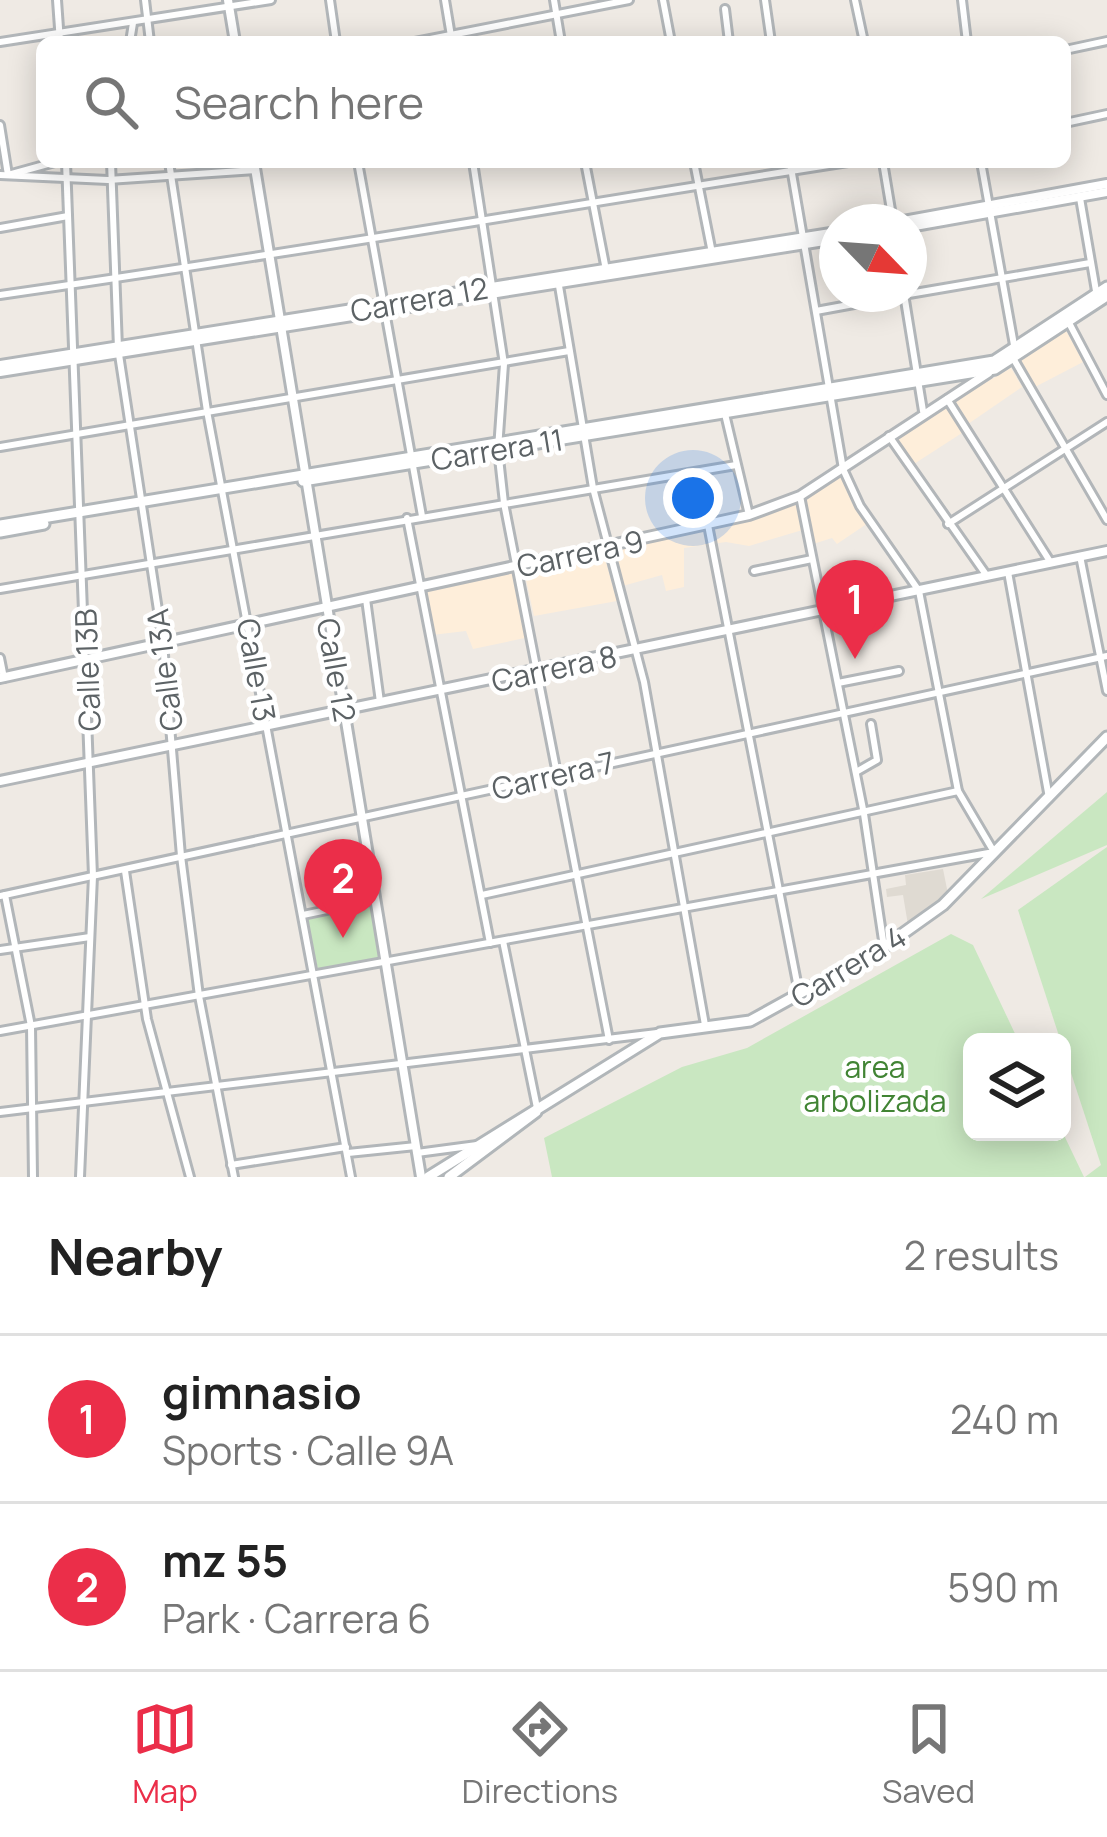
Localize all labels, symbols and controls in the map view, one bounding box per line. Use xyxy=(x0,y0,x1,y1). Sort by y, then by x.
search box xyxy=(36,36,1071,168)
icon: search xyxy=(78,69,144,135)
text: Search here xyxy=(174,71,424,133)
north arrow xyxy=(819,204,927,312)
street label: Carrera 12 xyxy=(347,267,491,331)
street label: Carrera 11 xyxy=(428,418,566,480)
your location xyxy=(663,468,723,528)
street label: Carrera 9 xyxy=(513,520,647,586)
pin: 1 xyxy=(816,560,894,659)
street label: Calle 13A xyxy=(136,606,192,734)
street label: Calle 13B xyxy=(64,608,110,732)
street label: Calle 13 xyxy=(228,615,286,725)
street label: Calle 12 xyxy=(308,615,366,725)
street label: Carrera 8 xyxy=(487,635,621,701)
street label: Carrera 7 xyxy=(488,741,618,809)
pin: 2 xyxy=(304,839,382,938)
street label: Carrera 4 xyxy=(783,916,913,1016)
map controls xyxy=(963,1033,1071,1141)
button: layers xyxy=(963,1033,1071,1141)
park label: area arbolizada xyxy=(803,1046,947,1121)
text: Nearby xyxy=(48,1221,223,1290)
text: 2 results xyxy=(904,1228,1059,1282)
text: gimnasio xyxy=(162,1361,362,1423)
text: 1 xyxy=(78,1392,96,1446)
text: 240 m xyxy=(950,1392,1059,1446)
text: Sports · Calle 9A xyxy=(162,1423,454,1477)
text: mz 55 xyxy=(162,1529,288,1591)
text: 2 xyxy=(75,1560,99,1614)
text: 590 m xyxy=(948,1560,1059,1614)
text: Park · Carrera 6 xyxy=(162,1591,431,1645)
tab: Map xyxy=(132,1696,198,1813)
tab: Directions xyxy=(462,1696,618,1813)
tab: Saved xyxy=(882,1696,975,1813)

